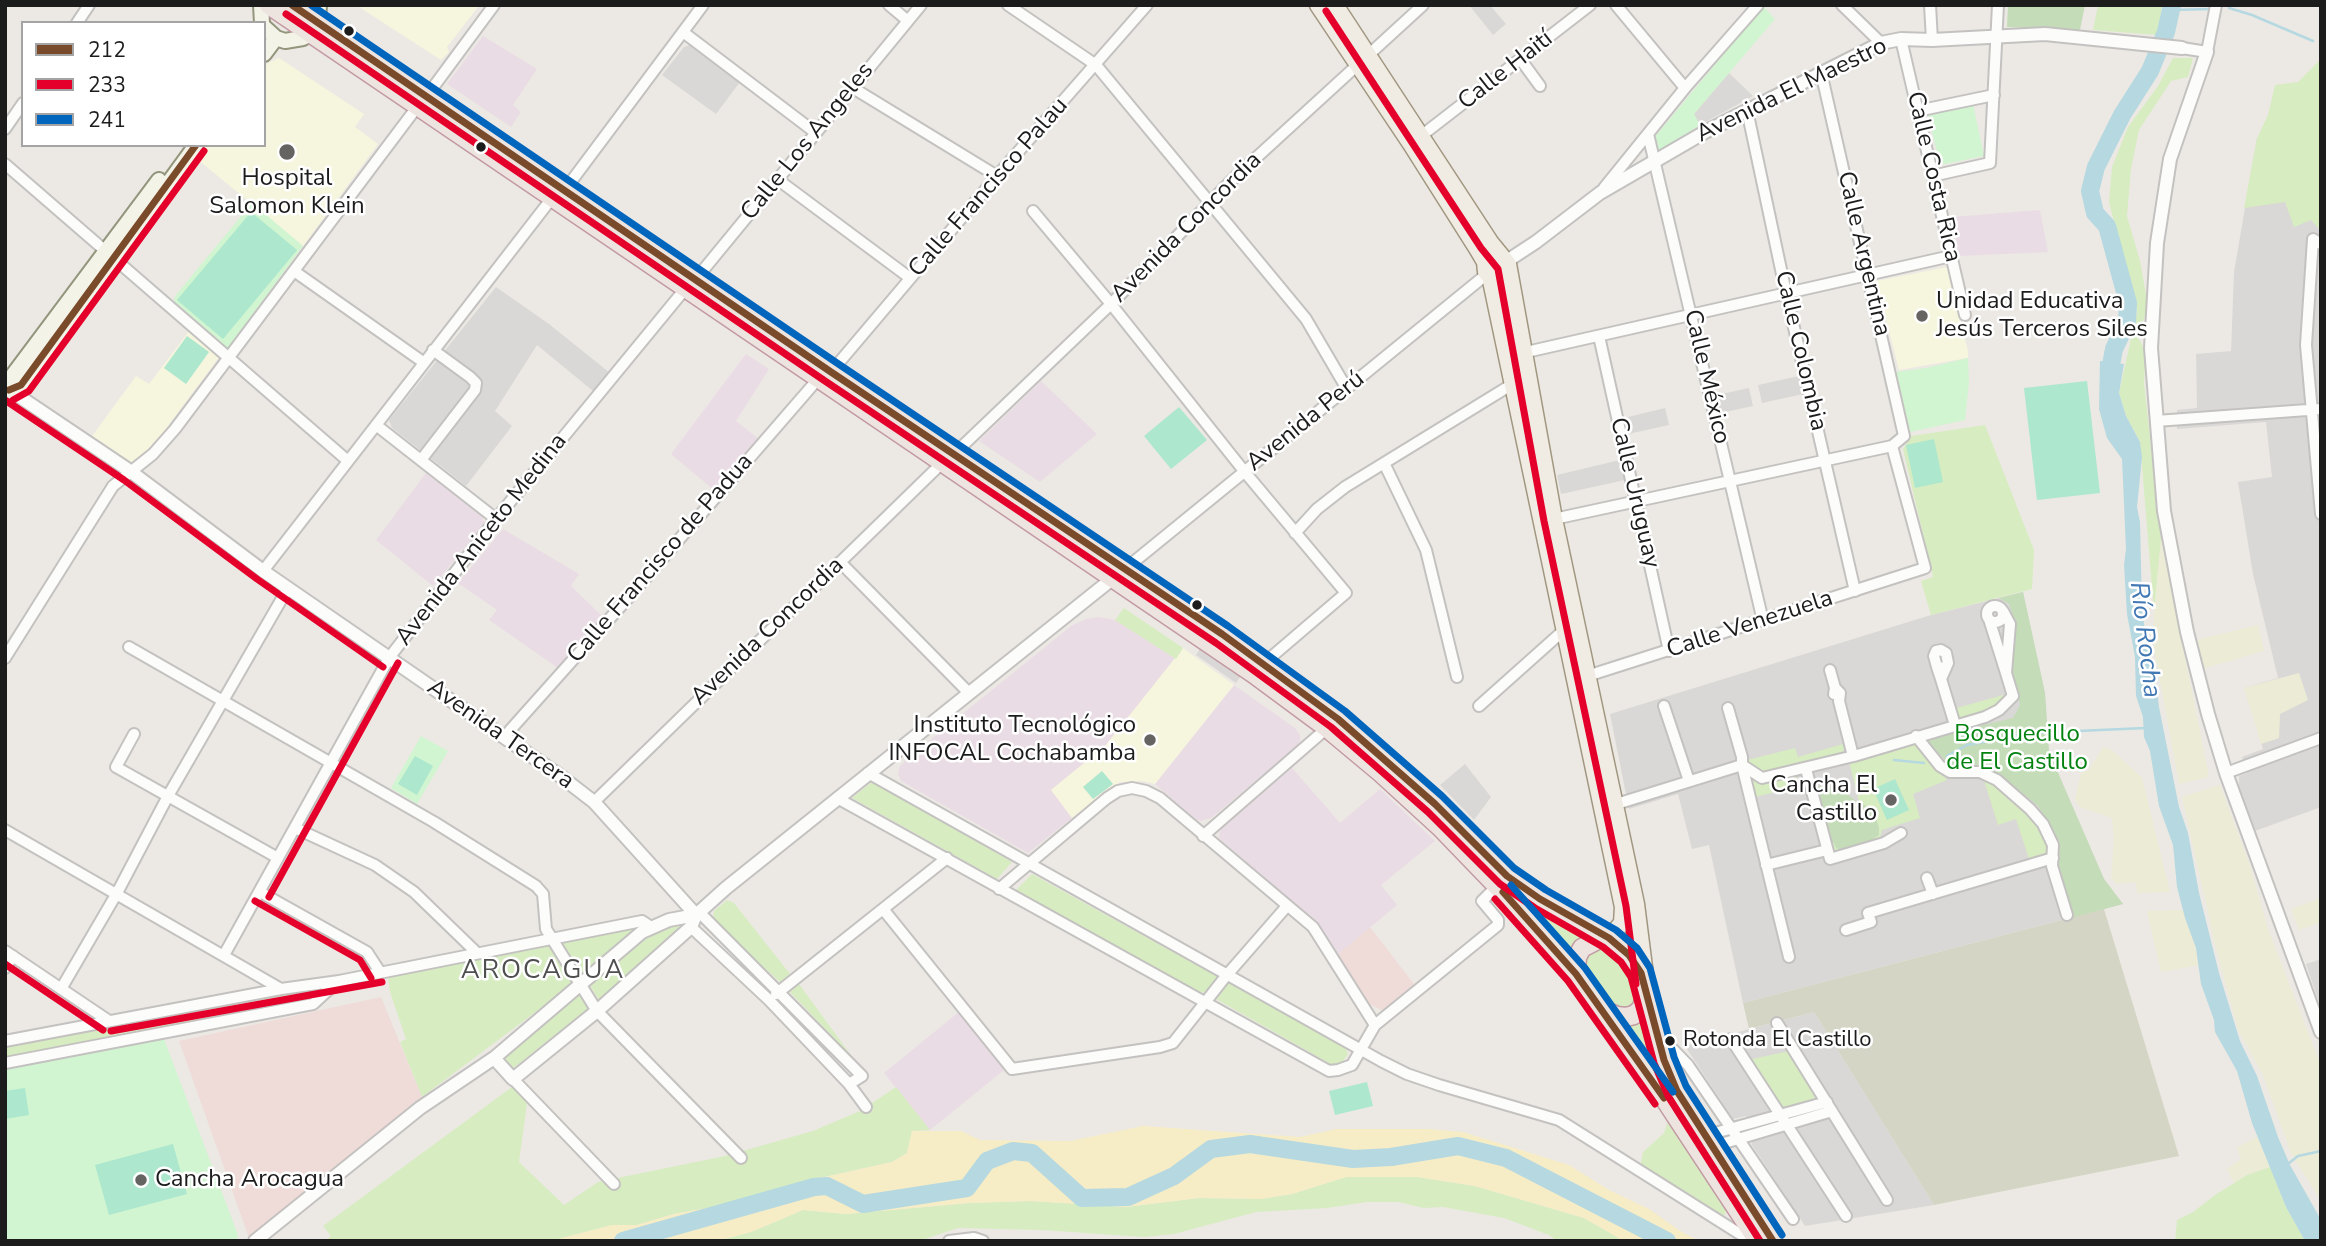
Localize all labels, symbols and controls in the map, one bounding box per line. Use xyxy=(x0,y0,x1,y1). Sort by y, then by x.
legend xyxy=(21,21,266,147)
unlabelled marker xyxy=(342,24,356,38)
street label: Calle Haití xyxy=(1453,25,1559,117)
street label: Avenida El Maestro xyxy=(1692,32,1892,150)
text: 212 xyxy=(88,36,126,64)
street label: Calle Los Angeles xyxy=(736,57,880,227)
text: 233 xyxy=(88,71,126,99)
street label: Calle Costa Rica xyxy=(1899,89,1967,265)
street label: Calle Francisco Palau xyxy=(903,92,1075,284)
text: 241 xyxy=(88,106,126,134)
unlabelled marker xyxy=(474,140,488,154)
marker: Hospital Salomon Klein xyxy=(277,142,297,162)
street label: Avenida Concordia xyxy=(1106,147,1268,309)
place label: Hospital Salomon Klein xyxy=(209,165,365,221)
street label: Calle Argentina xyxy=(1830,169,1896,339)
street label: Calle Colombia xyxy=(1768,268,1832,434)
place label: Unidad Educativa Jesús Terceros Siles xyxy=(1936,288,2148,344)
street label: Calle México xyxy=(1677,307,1735,447)
marker: Unidad Educativa Jesús Terceros Siles xyxy=(1914,308,1930,324)
street label: Avenida Perú xyxy=(1241,366,1371,478)
street label: Calle Uruguay xyxy=(1603,415,1665,571)
street label: Avenida Aniceto Medina xyxy=(390,428,574,652)
street label: Calle Francisco de Padua xyxy=(562,448,760,670)
street label: Avenida Concordia xyxy=(686,552,850,712)
water label: Río Rocha xyxy=(2121,580,2167,700)
street label: Calle Venezuela xyxy=(1663,585,1837,665)
unlabelled marker xyxy=(1190,598,1204,612)
street label: Avenida Tercera xyxy=(421,674,579,796)
place label: Instituto Tecnológico INFOCAL Cochabamba xyxy=(888,712,1136,768)
park label: Bosquecillo de El Castillo xyxy=(1946,721,2088,777)
marker: Instituto Tecnológico INFOCAL Cochabamba xyxy=(1142,732,1158,748)
place label: Cancha El Castillo xyxy=(1770,772,1877,828)
marker: Cancha El Castillo xyxy=(1883,792,1899,808)
district label: AROCAGUA xyxy=(462,956,624,988)
place label: Rotonda El Castillo xyxy=(1683,1028,1872,1054)
marker: Rotonda El Castillo xyxy=(1663,1034,1677,1048)
place label: Cancha Arocagua xyxy=(155,1166,344,1194)
marker: Cancha Arocagua xyxy=(133,1172,149,1188)

